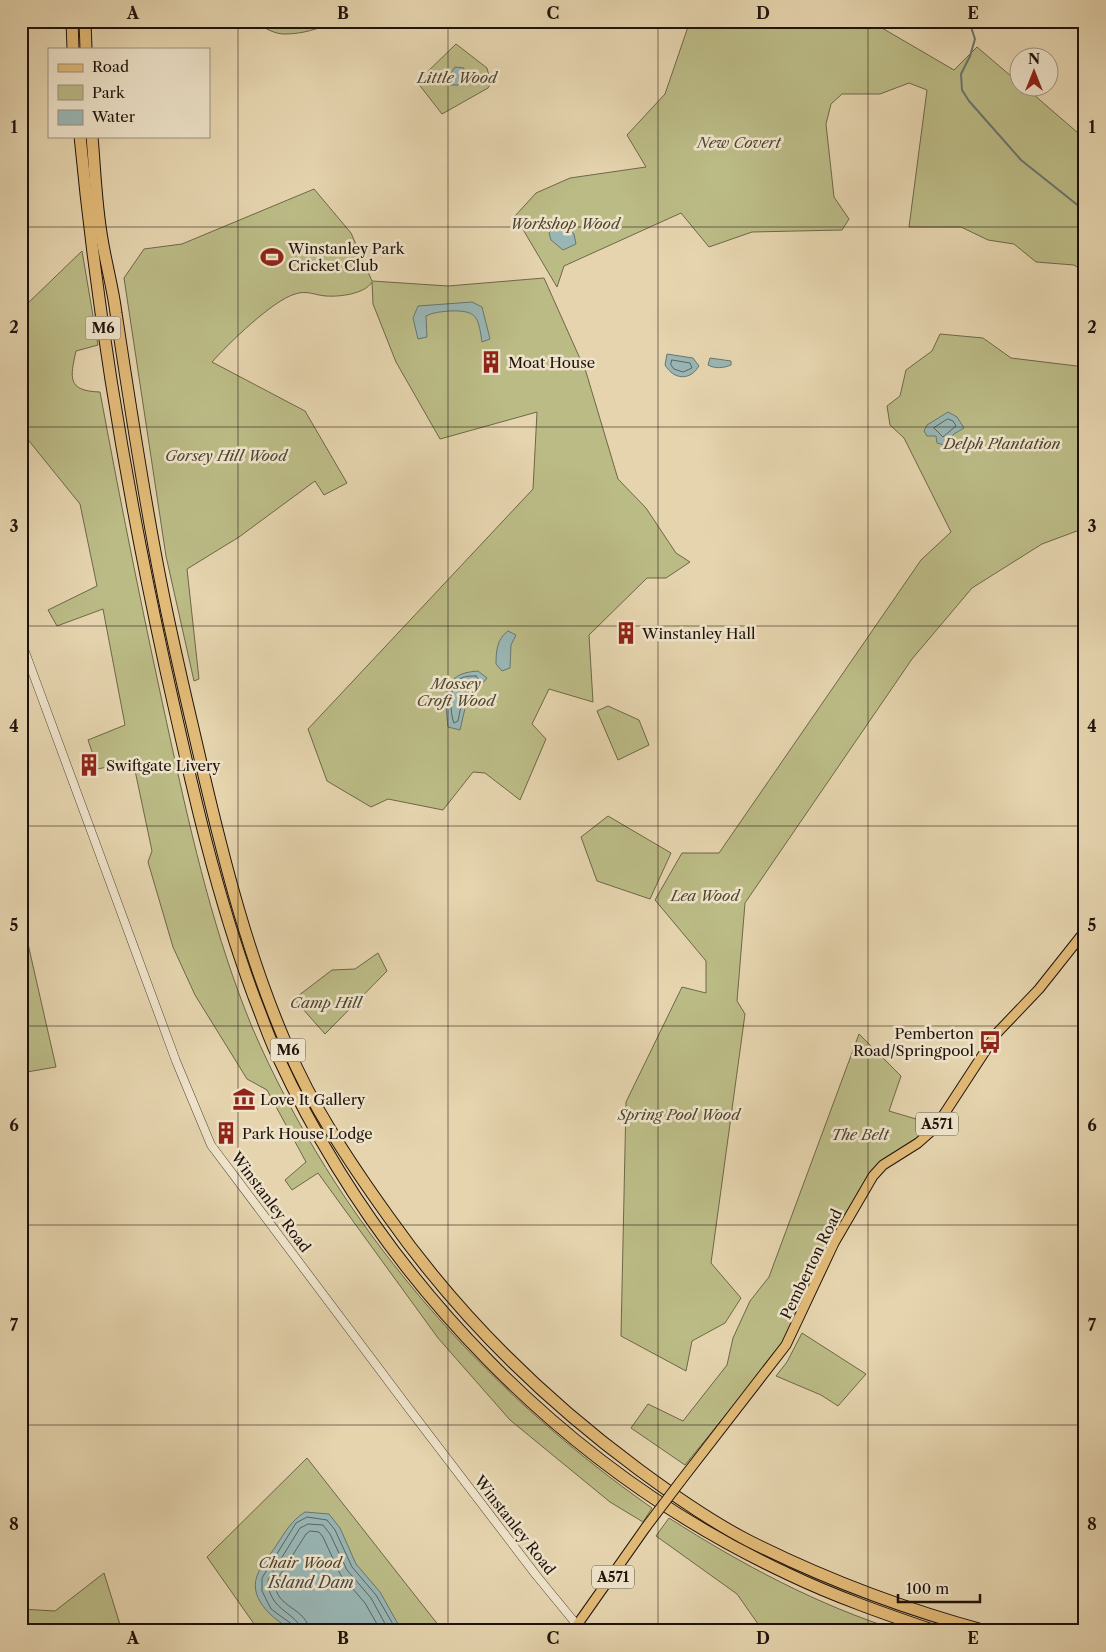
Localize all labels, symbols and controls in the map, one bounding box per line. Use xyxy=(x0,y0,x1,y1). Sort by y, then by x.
text: A xyxy=(126,3,140,23)
text: B xyxy=(337,3,349,23)
text: C xyxy=(547,3,559,23)
text: D xyxy=(756,3,770,23)
text: E xyxy=(967,3,979,23)
legend xyxy=(48,48,210,138)
north arrow xyxy=(1008,48,1058,98)
text: N xyxy=(1028,50,1040,68)
text: Road xyxy=(92,57,129,76)
park label: Little Wood xyxy=(416,68,499,87)
text: Park xyxy=(92,83,126,102)
text: Water xyxy=(91,107,136,126)
text: 1 xyxy=(10,117,18,137)
text: 1 xyxy=(1088,117,1096,137)
park label: New Covert xyxy=(696,133,782,152)
park label: Workshop Wood xyxy=(510,214,622,233)
place label: Winstanley Park Cricket Club xyxy=(287,239,406,275)
sports icon: Winstanley Park Cricket Club xyxy=(259,244,285,270)
road number: M6 xyxy=(86,316,120,339)
text: 2 xyxy=(9,317,19,337)
text: 2 xyxy=(1087,317,1097,337)
building icon: Moat House xyxy=(478,349,504,375)
place label: Moat House xyxy=(508,353,595,372)
park label: Delph Plantation xyxy=(942,434,1061,453)
park label: Gorsey Hill Wood xyxy=(165,446,289,465)
text: 3 xyxy=(9,516,19,536)
text: 3 xyxy=(1087,516,1097,536)
building icon: Winstanley Hall xyxy=(613,620,639,646)
place label: Winstanley Hall xyxy=(641,624,756,643)
park label: Mossey Croft Wood xyxy=(417,674,497,710)
text: 4 xyxy=(9,716,19,736)
text: 4 xyxy=(1087,716,1097,736)
building icon: Swiftgate Livery xyxy=(76,752,102,778)
place label: Swiftgate Livery xyxy=(106,756,221,775)
park label: Lea Wood xyxy=(670,886,741,905)
text: 5 xyxy=(10,915,19,935)
text: 5 xyxy=(1088,915,1097,935)
park label: Camp Hill xyxy=(290,993,364,1012)
place label: Pemberton Road/Springpool xyxy=(853,1024,975,1060)
bus stop icon: Pemberton Road/Springpool xyxy=(977,1029,1003,1055)
road number: M6 xyxy=(270,1038,306,1062)
museum icon: Love It Gallery xyxy=(231,1086,257,1112)
place label: Love It Gallery xyxy=(260,1090,366,1109)
park label: Spring Pool Wood xyxy=(617,1105,742,1124)
road number: A571 xyxy=(916,1112,958,1136)
text: 6 xyxy=(9,1115,19,1135)
text: 6 xyxy=(1087,1115,1097,1135)
building icon: Park House Lodge xyxy=(213,1120,239,1146)
place label: Park House Lodge xyxy=(242,1124,373,1143)
park label: The Belt xyxy=(831,1125,889,1144)
street label: Winstanley Road xyxy=(226,1147,315,1256)
street label: Pemberton Road xyxy=(776,1206,846,1322)
text: 7 xyxy=(10,1315,19,1335)
text: 7 xyxy=(1088,1315,1097,1335)
street label: Winstanley Road xyxy=(470,1471,560,1578)
text: 8 xyxy=(9,1514,19,1534)
text: 8 xyxy=(1087,1514,1097,1534)
park label: Chair Wood xyxy=(258,1553,344,1572)
road number: A571 xyxy=(592,1565,634,1588)
water label: Island Dam xyxy=(266,1572,354,1592)
scale bar xyxy=(898,1572,981,1604)
text: 100 m xyxy=(906,1579,949,1598)
text: A xyxy=(126,1628,140,1648)
text: B xyxy=(337,1628,349,1648)
text: C xyxy=(547,1628,559,1648)
text: D xyxy=(756,1628,770,1648)
text: E xyxy=(967,1628,979,1648)

